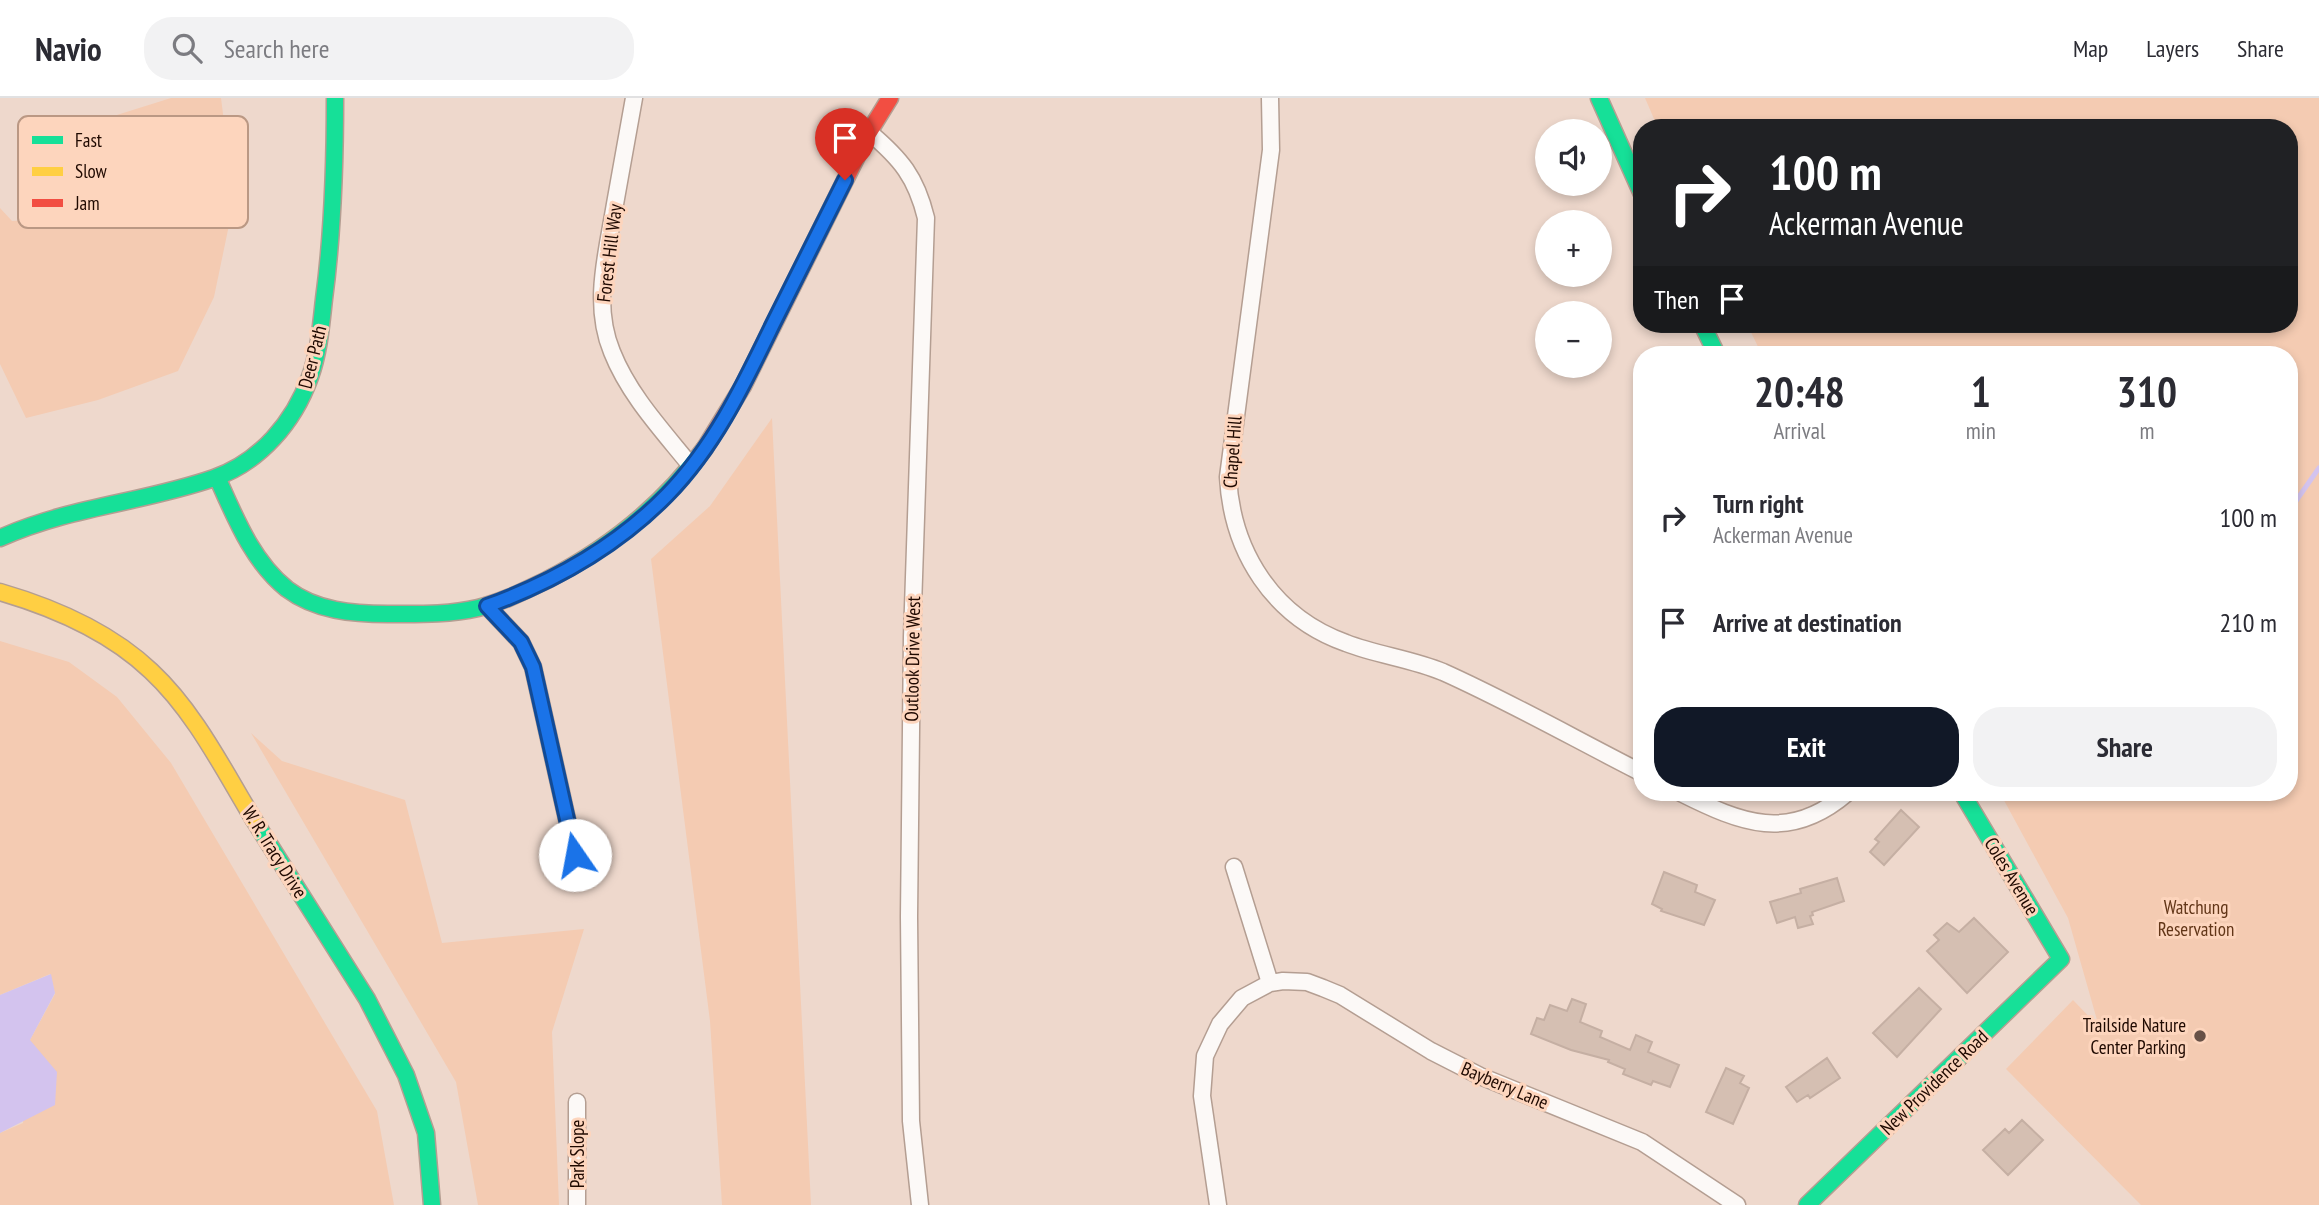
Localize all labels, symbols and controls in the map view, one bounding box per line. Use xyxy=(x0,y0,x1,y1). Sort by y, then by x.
search box xyxy=(144,17,634,80)
text: Navio xyxy=(35,27,102,70)
icon: search xyxy=(168,29,206,67)
text: Search here xyxy=(224,32,329,65)
text: Map xyxy=(2073,33,2108,64)
text: Layers xyxy=(2146,33,2199,64)
text: Share xyxy=(2237,33,2284,64)
pin xyxy=(815,108,875,180)
legend xyxy=(18,116,248,228)
icon: arrive xyxy=(826,119,864,157)
map controls xyxy=(1535,119,1612,378)
button: sound xyxy=(1535,119,1612,196)
text: Fast xyxy=(75,128,103,152)
text: 100 m xyxy=(1769,140,1882,204)
icon: right xyxy=(1654,147,1745,238)
text: Slow xyxy=(75,159,108,183)
text: Jam xyxy=(74,191,100,215)
street label: Forest Hill Way xyxy=(591,202,627,303)
text: Ackerman Avenue xyxy=(1769,202,1964,244)
button: + xyxy=(1535,210,1612,287)
icon: arrive xyxy=(1713,280,1751,318)
text: Then xyxy=(1654,283,1699,316)
button: − xyxy=(1535,301,1612,378)
street label: Deer Path xyxy=(293,323,331,391)
text: 20:48 xyxy=(1754,364,1845,419)
text: 1 xyxy=(1971,364,1991,419)
text: 310 xyxy=(2117,364,2177,419)
street label: Chapel Hill xyxy=(1218,414,1247,489)
text: Arrival xyxy=(1773,416,1825,445)
text: min xyxy=(1966,416,1996,445)
text: m xyxy=(2139,416,2154,445)
text: Turn right xyxy=(1713,487,1804,520)
icon: right xyxy=(1654,499,1692,537)
text: 100 m xyxy=(2219,501,2277,534)
text: Ackerman Avenue xyxy=(1713,520,1853,549)
street label: Outlook Drive West xyxy=(899,595,925,722)
icon: arrive xyxy=(1654,604,1692,642)
text: Arrive at destination xyxy=(1713,606,1902,639)
text: 210 m xyxy=(2219,606,2277,639)
button: Exit xyxy=(1654,707,1959,787)
button: Share xyxy=(1973,707,2277,787)
street label: W. R. Tracy Drive xyxy=(237,802,313,903)
position arrow xyxy=(538,818,612,892)
street label: Coles Avenue xyxy=(1979,833,2045,919)
park label: Watchung Reservation xyxy=(2158,895,2234,941)
place label: Trailside Nature Center Parking xyxy=(2083,1013,2186,1059)
street label: New Providence Road xyxy=(1875,1024,1993,1140)
marker: Trailside Nature Center Parking xyxy=(2192,1028,2208,1044)
street label: Bayberry Lane xyxy=(1458,1056,1552,1114)
street label: Park Slope xyxy=(565,1120,589,1188)

